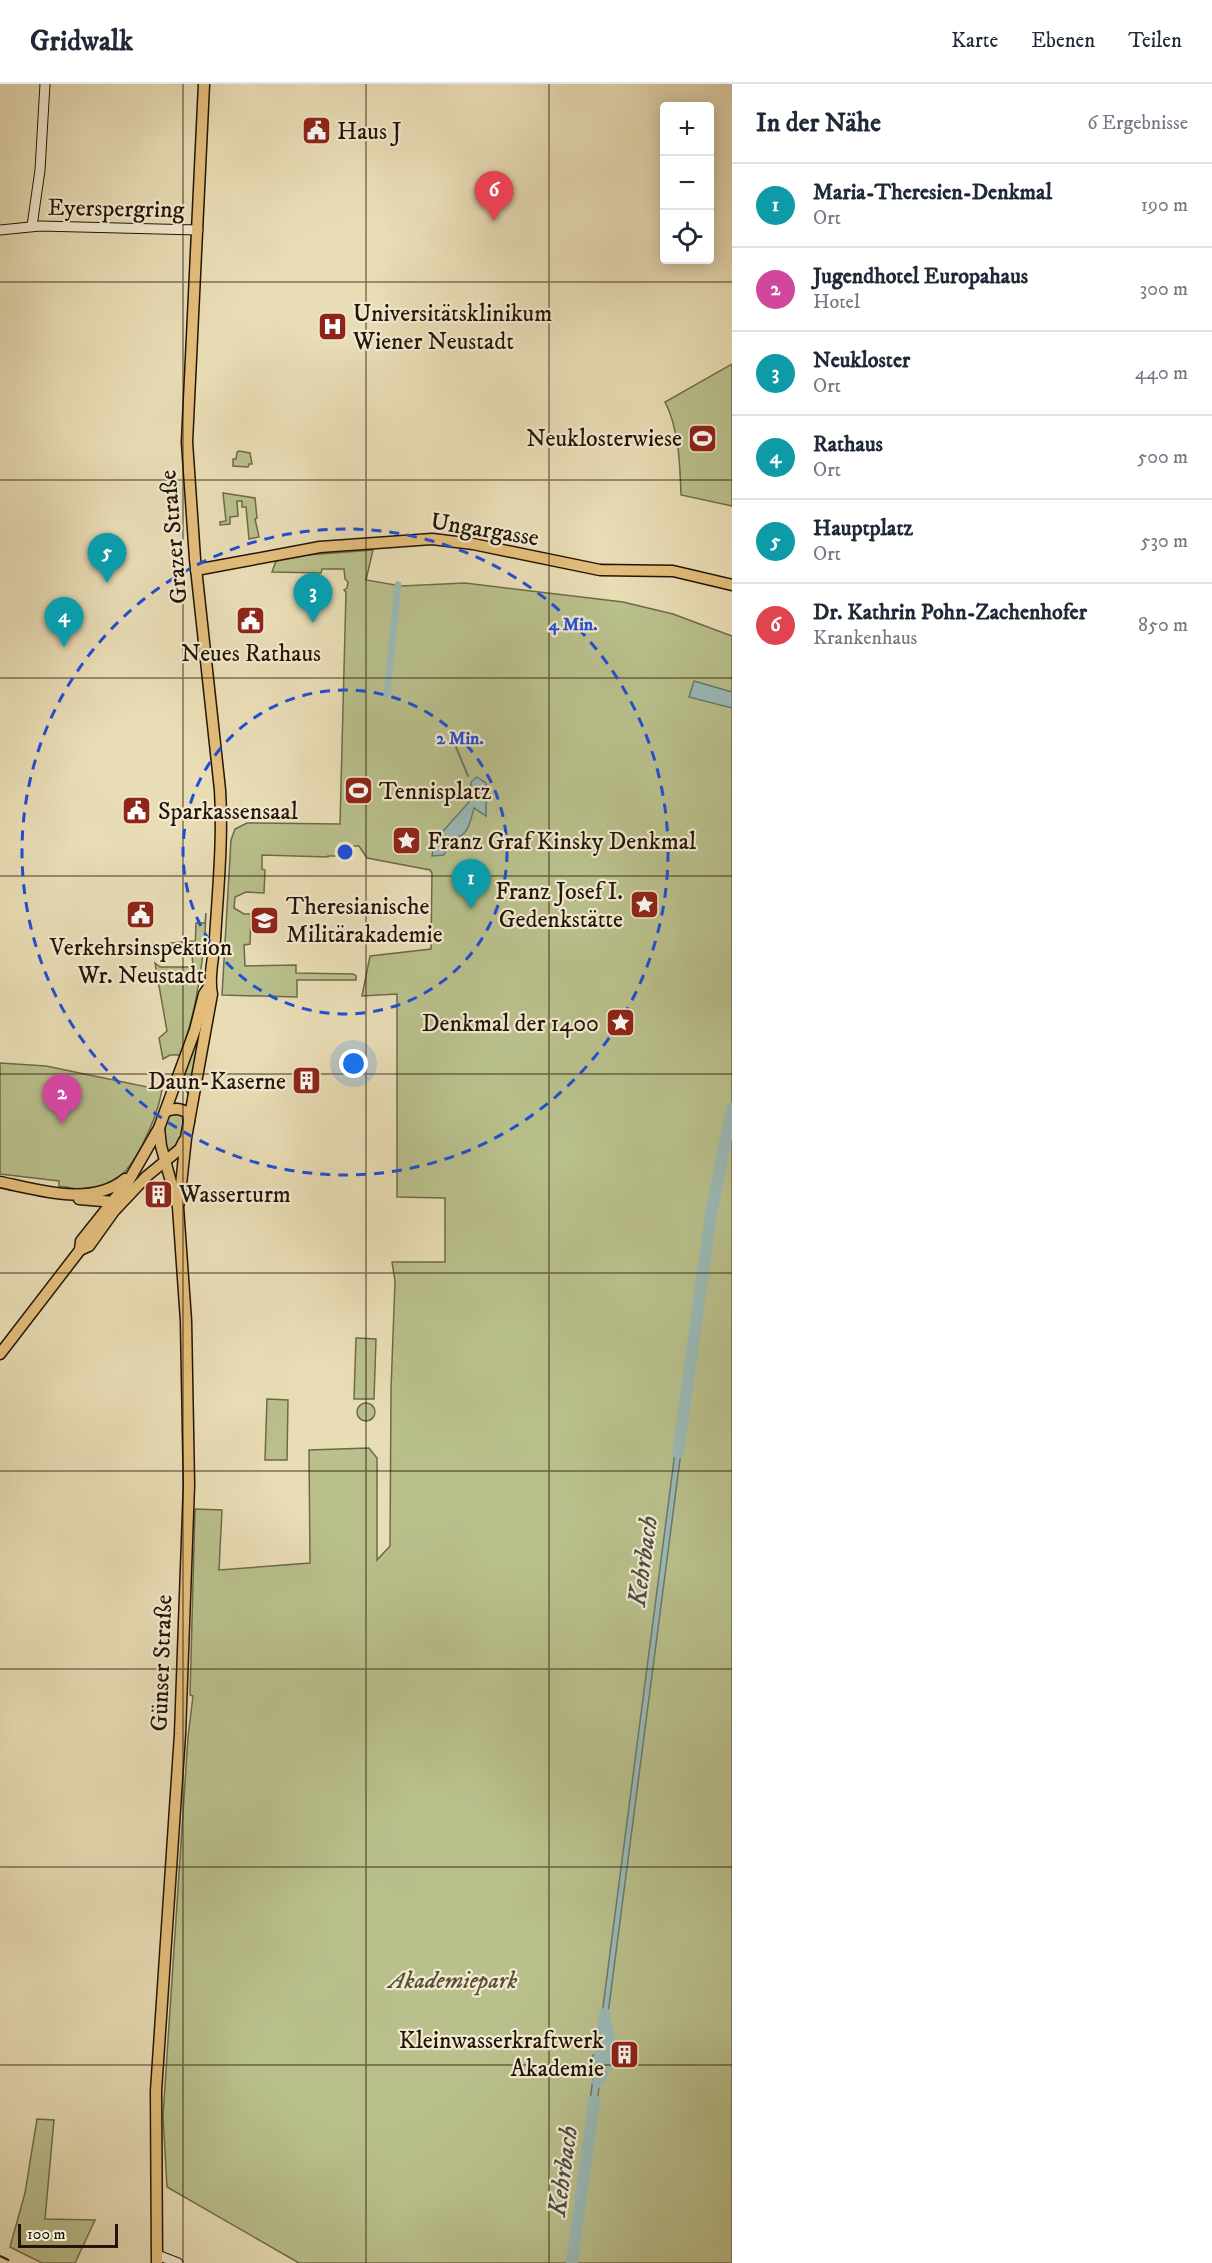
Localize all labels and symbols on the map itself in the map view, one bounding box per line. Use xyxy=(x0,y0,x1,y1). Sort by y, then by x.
public building icon: Haus J xyxy=(300,115,332,147)
place label: Haus J xyxy=(337,117,402,147)
pin: 6 xyxy=(474,172,514,221)
street label: Eyerspergring xyxy=(47,193,185,225)
place label: Universitätsklinikum Wiener Neustadt xyxy=(352,299,552,357)
hospital icon: Universitätsklinikum Wiener Neustadt xyxy=(316,311,348,343)
sports icon: Neuklosterwiese xyxy=(687,422,719,454)
place label: Neuklosterwiese xyxy=(526,424,682,454)
street label: Grazer Straße xyxy=(153,469,195,605)
street label: Ungargasse xyxy=(429,507,541,553)
pin: 5 xyxy=(88,534,126,583)
pin: 3 xyxy=(294,574,332,623)
pin: 4 xyxy=(44,598,84,647)
public building icon: Neues Rathaus xyxy=(235,604,267,636)
text: 4 Min. xyxy=(548,614,597,636)
place label: Neues Rathaus xyxy=(181,639,321,669)
text: 2 Min. xyxy=(436,728,484,750)
sports icon: Tennisplatz xyxy=(342,775,374,807)
place label: Tennisplatz xyxy=(379,777,492,807)
public building icon: Sparkassensaal xyxy=(121,795,153,827)
place label: Sparkassensaal xyxy=(158,797,299,827)
place icon: Franz Graf Kinsky Denkmal xyxy=(390,825,422,857)
place label: Franz Graf Kinsky Denkmal xyxy=(427,827,697,857)
centre of rings xyxy=(335,842,355,862)
pin: 1 xyxy=(452,860,490,909)
place label: Franz Josef I. Gedenkstätte xyxy=(495,877,623,935)
place icon: Franz Josef I. Gedenkstätte xyxy=(628,889,660,921)
place label: Theresianische Militärakademie xyxy=(286,892,443,950)
public building icon: Verkehrsinspektion Wr. Neustadt xyxy=(125,898,157,930)
school or university icon: Theresianische Militärakademie xyxy=(249,904,281,936)
place label: Verkehrsinspektion Wr. Neustadt xyxy=(49,933,233,991)
place icon: Denkmal der 1400 xyxy=(604,1007,636,1039)
place label: Denkmal der 1400 xyxy=(422,1009,599,1039)
your location xyxy=(339,1049,368,1078)
building icon: Daun-Kaserne xyxy=(291,1065,323,1097)
place label: Daun-Kaserne xyxy=(148,1067,286,1097)
pin: 2 xyxy=(42,1074,82,1124)
building icon: Wasserturm xyxy=(142,1178,174,1210)
place label: Wasserturm xyxy=(178,1180,291,1210)
water label: Kehrbach xyxy=(621,1514,666,1609)
street label: Günser Straße xyxy=(145,1594,179,1732)
park label: Akademiepark xyxy=(386,1966,517,1996)
place label: Kleinwasserkraftwerk Akademie xyxy=(399,2026,604,2084)
building icon: Kleinwasserkraftwerk Akademie xyxy=(609,2038,641,2070)
water label: Kehrbach xyxy=(541,2124,586,2219)
scale bar xyxy=(18,2221,118,2248)

